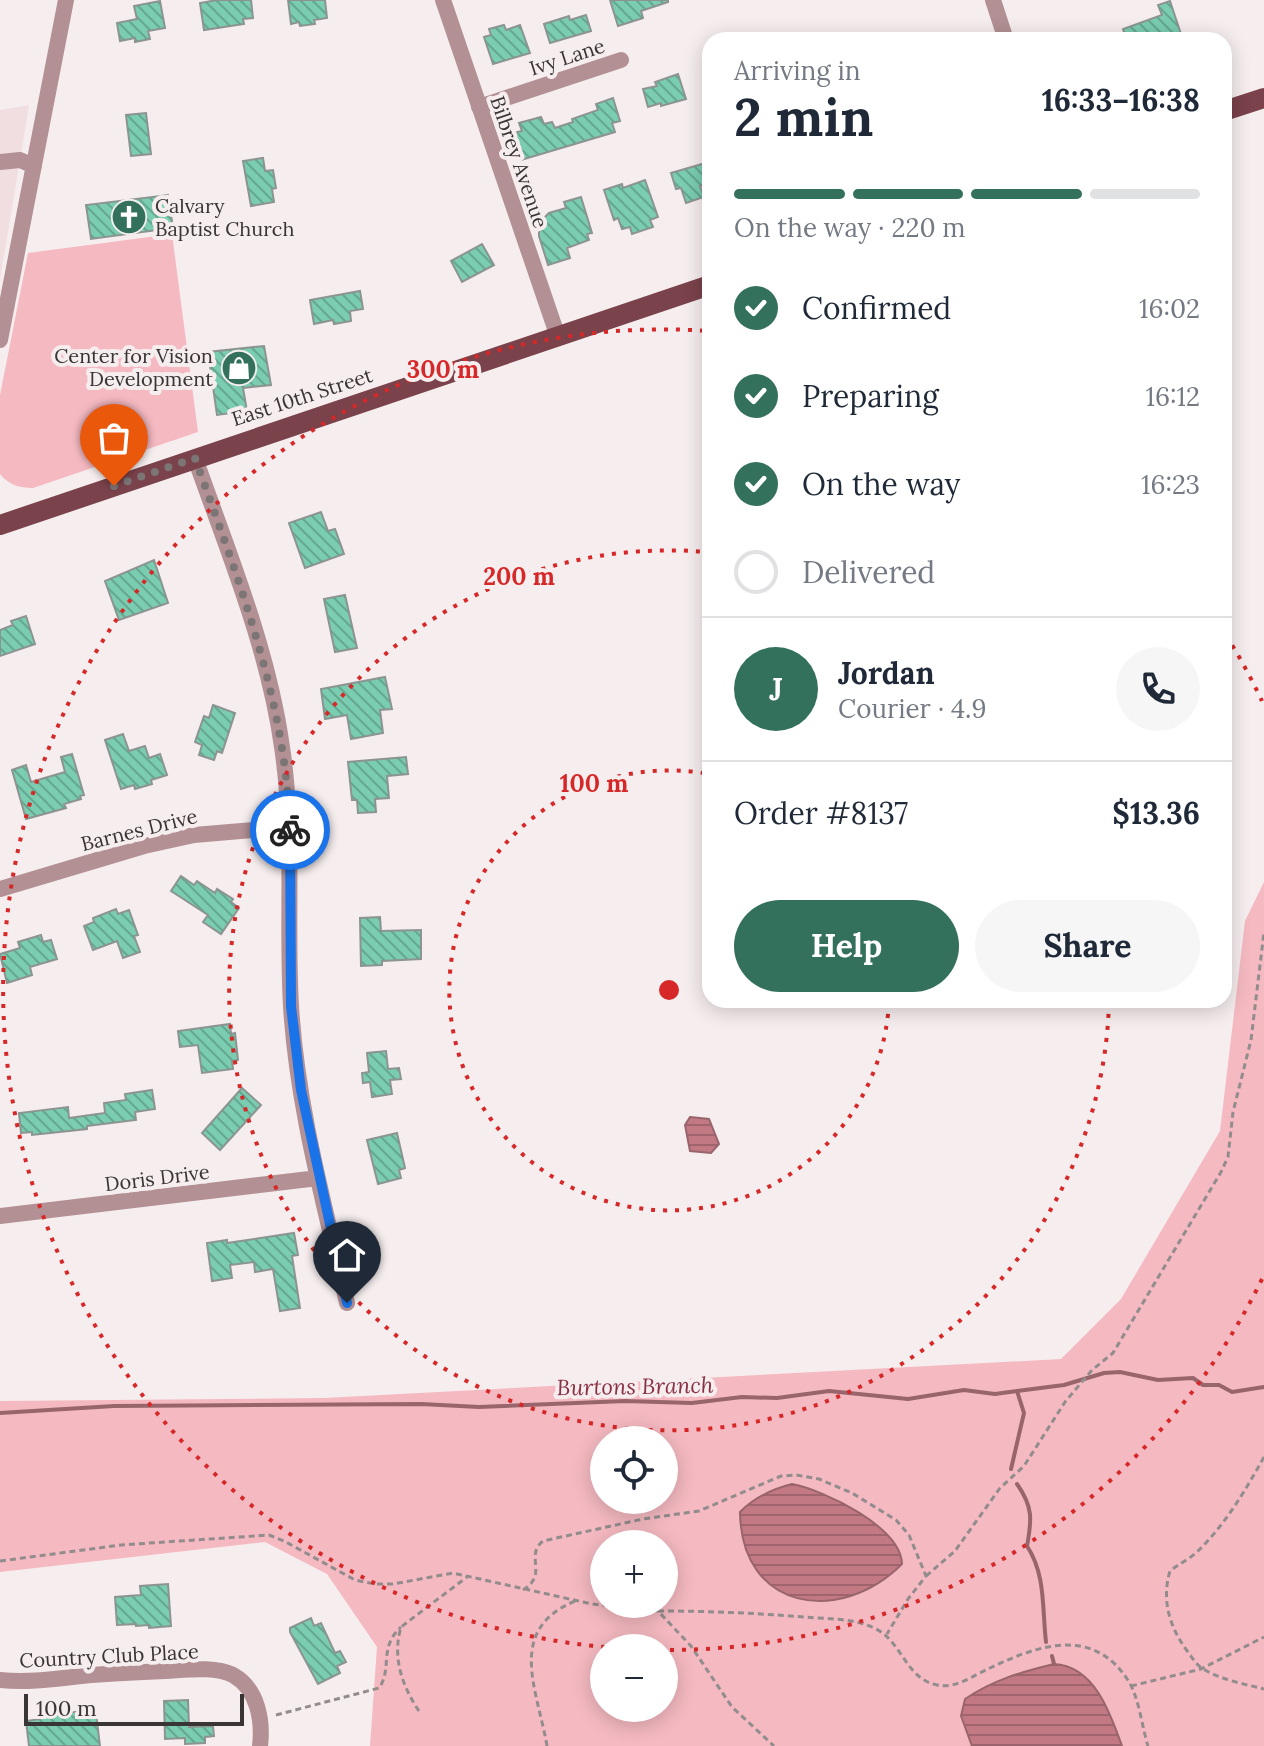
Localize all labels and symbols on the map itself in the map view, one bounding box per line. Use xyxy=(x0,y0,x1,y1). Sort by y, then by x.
street label: Ivy Lane xyxy=(526,33,608,80)
street label: Bilbrey Avenue xyxy=(485,93,554,231)
place label: Calvary Baptist Church xyxy=(155,193,294,241)
church icon: Calvary Baptist Church xyxy=(110,198,148,236)
place label: Center for Vision Development xyxy=(54,343,213,391)
shop icon: Center for Vision Development xyxy=(220,349,258,387)
text: 300 m xyxy=(407,354,479,385)
street label: East 10th Street xyxy=(228,362,376,431)
pin xyxy=(80,404,148,486)
text: 200 m xyxy=(483,561,555,592)
text: 100 m xyxy=(560,768,628,799)
courier xyxy=(250,790,330,870)
street label: Barnes Drive xyxy=(78,803,200,856)
centre of rings xyxy=(655,976,683,1004)
street label: Doris Drive xyxy=(103,1159,211,1196)
pin xyxy=(313,1221,381,1303)
water label: Burtons Branch xyxy=(556,1371,714,1401)
street label: Country Club Place xyxy=(19,1638,199,1673)
scale bar xyxy=(24,1690,244,1726)

